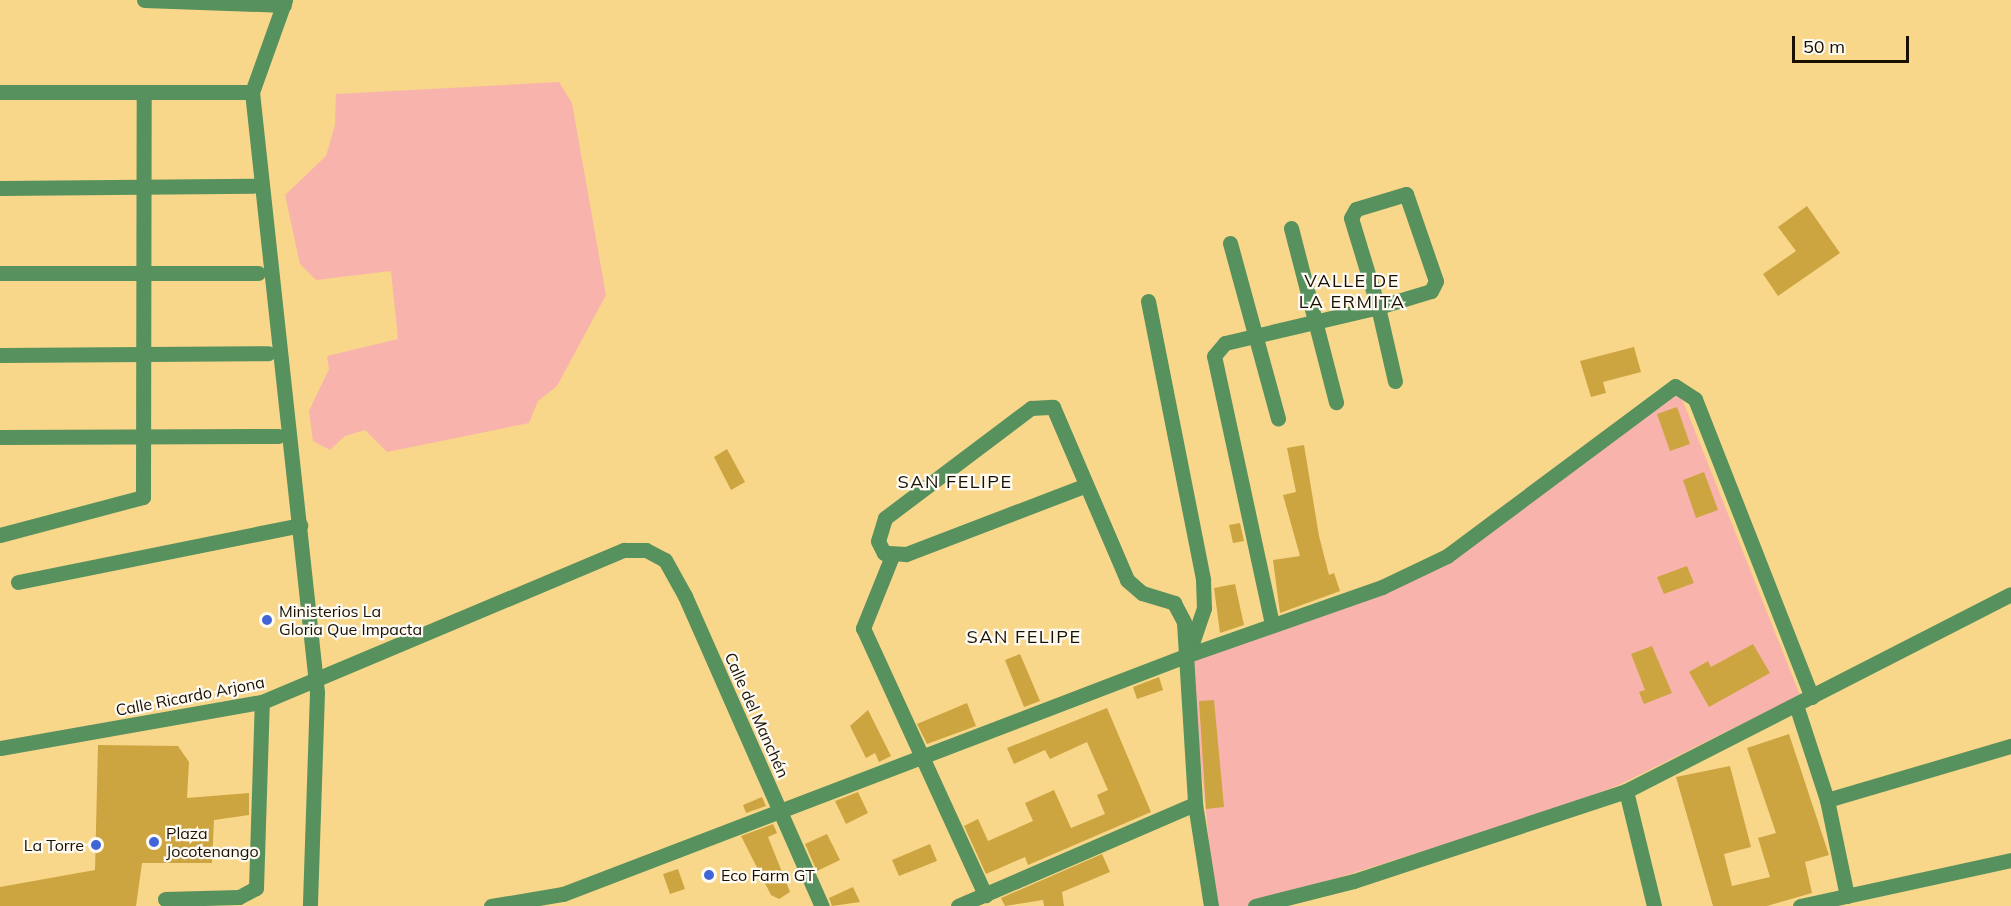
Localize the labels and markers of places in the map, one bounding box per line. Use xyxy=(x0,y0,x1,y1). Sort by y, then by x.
place label: Ministerios La Gloria Que Impacta xyxy=(279,601,422,639)
marker: Ministerios La Gloria Que Impacta xyxy=(260,613,274,627)
place label: Plaza Jocotenango xyxy=(166,823,259,861)
place label: La Torre xyxy=(24,835,84,855)
marker: Plaza Jocotenango xyxy=(147,835,161,849)
marker: La Torre xyxy=(89,838,103,852)
place label: Eco Farm GT xyxy=(721,865,815,885)
marker: Eco Farm GT xyxy=(702,868,716,882)

